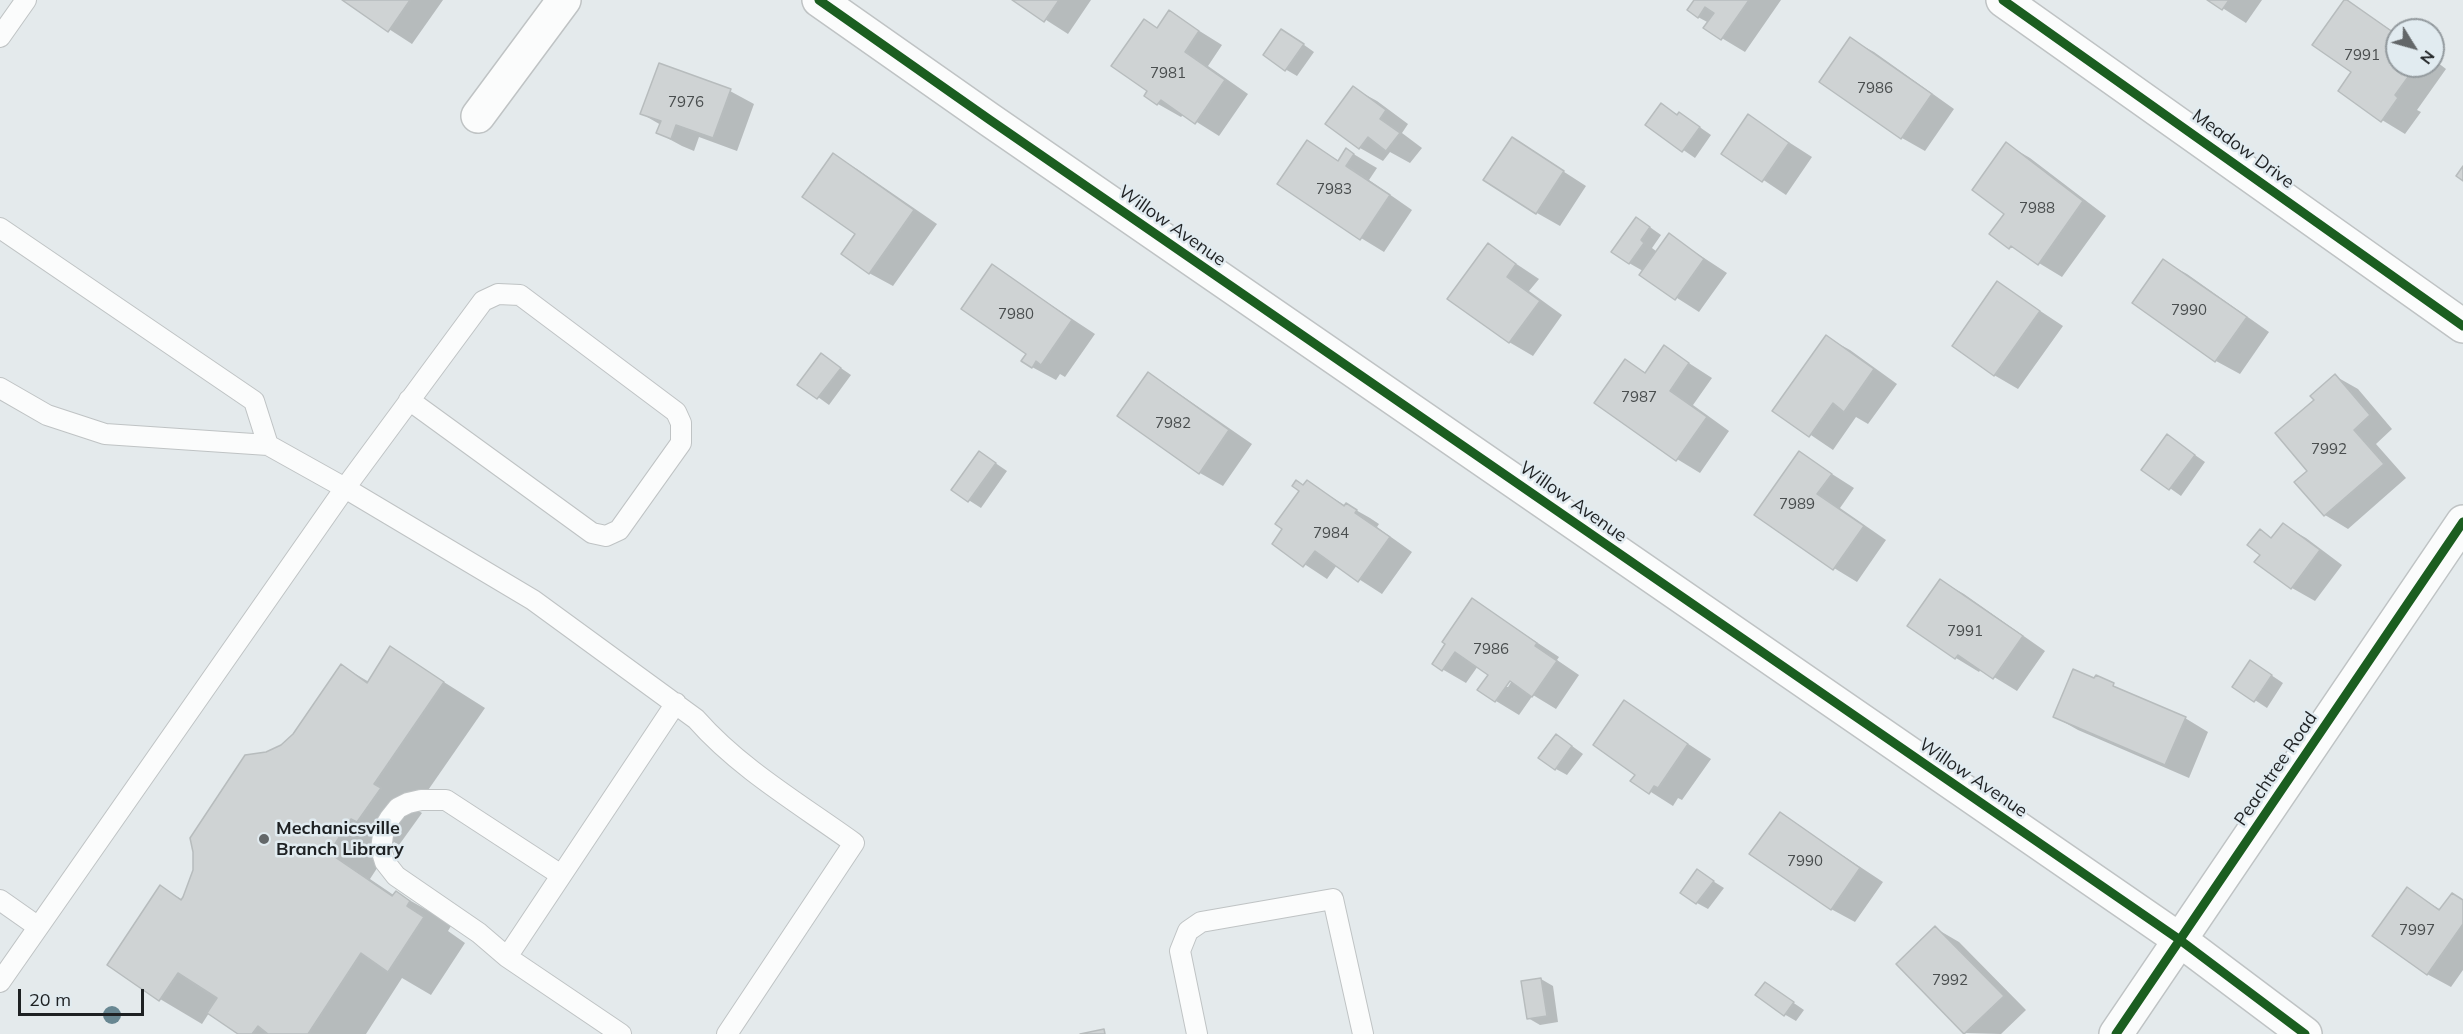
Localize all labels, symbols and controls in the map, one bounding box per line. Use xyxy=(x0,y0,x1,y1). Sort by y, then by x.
north arrow xyxy=(2385,18,2445,78)
house number: 7991 xyxy=(2344,46,2380,64)
text: N xyxy=(2416,47,2439,68)
house number: 7981 xyxy=(1150,64,1186,82)
house number: 7986 xyxy=(1857,79,1893,97)
house number: 7976 xyxy=(668,93,704,111)
street label: Meadow Drive xyxy=(2188,105,2298,193)
house number: 7983 xyxy=(1316,180,1352,198)
street label: Willow Avenue xyxy=(1114,181,1230,271)
house number: 7988 xyxy=(2019,199,2055,217)
house number: 7990 xyxy=(2171,301,2207,319)
house number: 7980 xyxy=(998,305,1034,323)
house number: 7987 xyxy=(1621,388,1657,406)
house number: 7982 xyxy=(1155,414,1191,432)
house number: 7992 xyxy=(2311,440,2347,458)
street label: Willow Avenue xyxy=(1515,457,1631,547)
house number: 7989 xyxy=(1779,495,1815,513)
house number: 7984 xyxy=(1313,524,1349,542)
house number: 7991 xyxy=(1947,622,1983,640)
house number: 7986 xyxy=(1473,640,1509,658)
street label: Peachtree Road xyxy=(2230,708,2322,830)
street label: Willow Avenue xyxy=(1915,734,2031,822)
place label: Mechanicsville Branch Library xyxy=(276,818,404,860)
marker: Mechanicsville Branch Library xyxy=(257,832,271,846)
house number: 7990 xyxy=(1787,852,1823,870)
house number: 7997 xyxy=(2399,921,2435,939)
house number: 7992 xyxy=(1932,971,1968,989)
scale bar xyxy=(21,977,147,1015)
text: 20 m xyxy=(29,988,71,1011)

